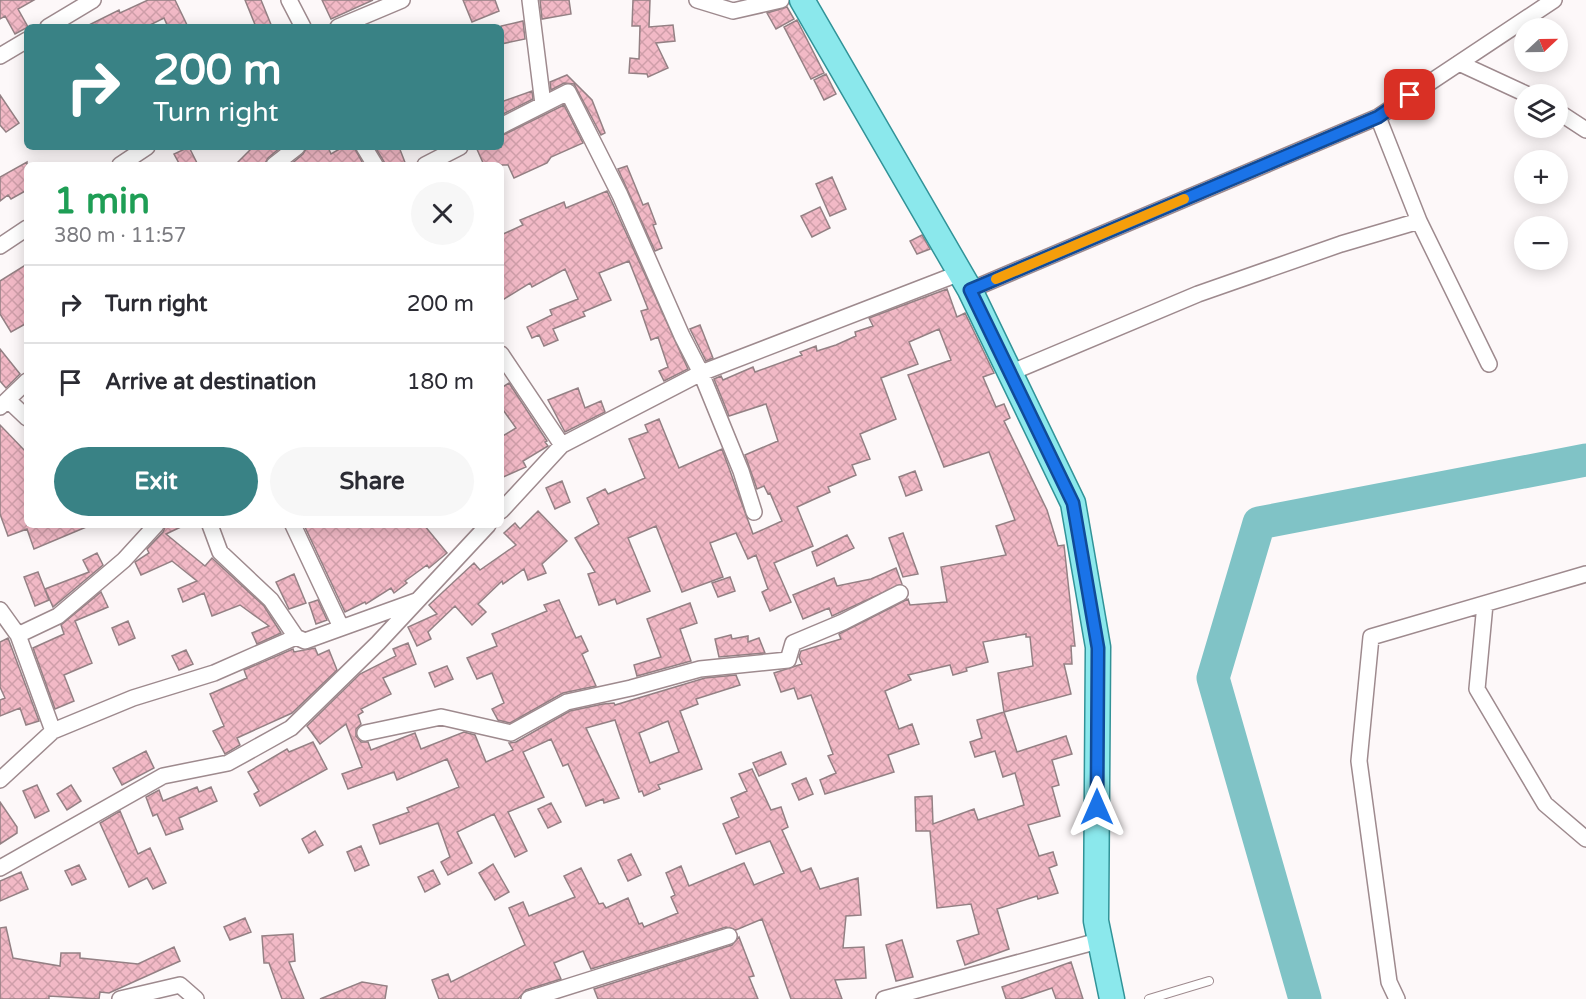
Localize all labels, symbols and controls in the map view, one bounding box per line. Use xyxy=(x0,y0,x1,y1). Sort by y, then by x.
north arrow xyxy=(1514,18,1568,72)
map controls xyxy=(1514,18,1568,270)
text: 200 m xyxy=(153,45,282,96)
icon: right xyxy=(54,48,132,126)
pin xyxy=(1384,69,1435,120)
icon: arrive xyxy=(1393,78,1426,111)
button: layers xyxy=(1514,84,1568,138)
text: Turn right xyxy=(153,96,279,129)
button: + xyxy=(1514,150,1568,204)
text: 1 min xyxy=(54,180,150,223)
button: close xyxy=(411,182,474,245)
button: − xyxy=(1514,216,1568,270)
text: 380 m · 11:57 xyxy=(54,224,186,248)
icon: right xyxy=(54,288,87,321)
text: Turn right xyxy=(105,291,207,317)
text: 200 m xyxy=(407,291,474,317)
icon: arrive xyxy=(54,366,87,399)
text: Arrive at destination xyxy=(105,369,316,395)
text: 180 m xyxy=(407,369,474,395)
button: Exit xyxy=(54,447,258,516)
button: Share xyxy=(270,447,474,516)
position arrow xyxy=(1065,775,1129,839)

